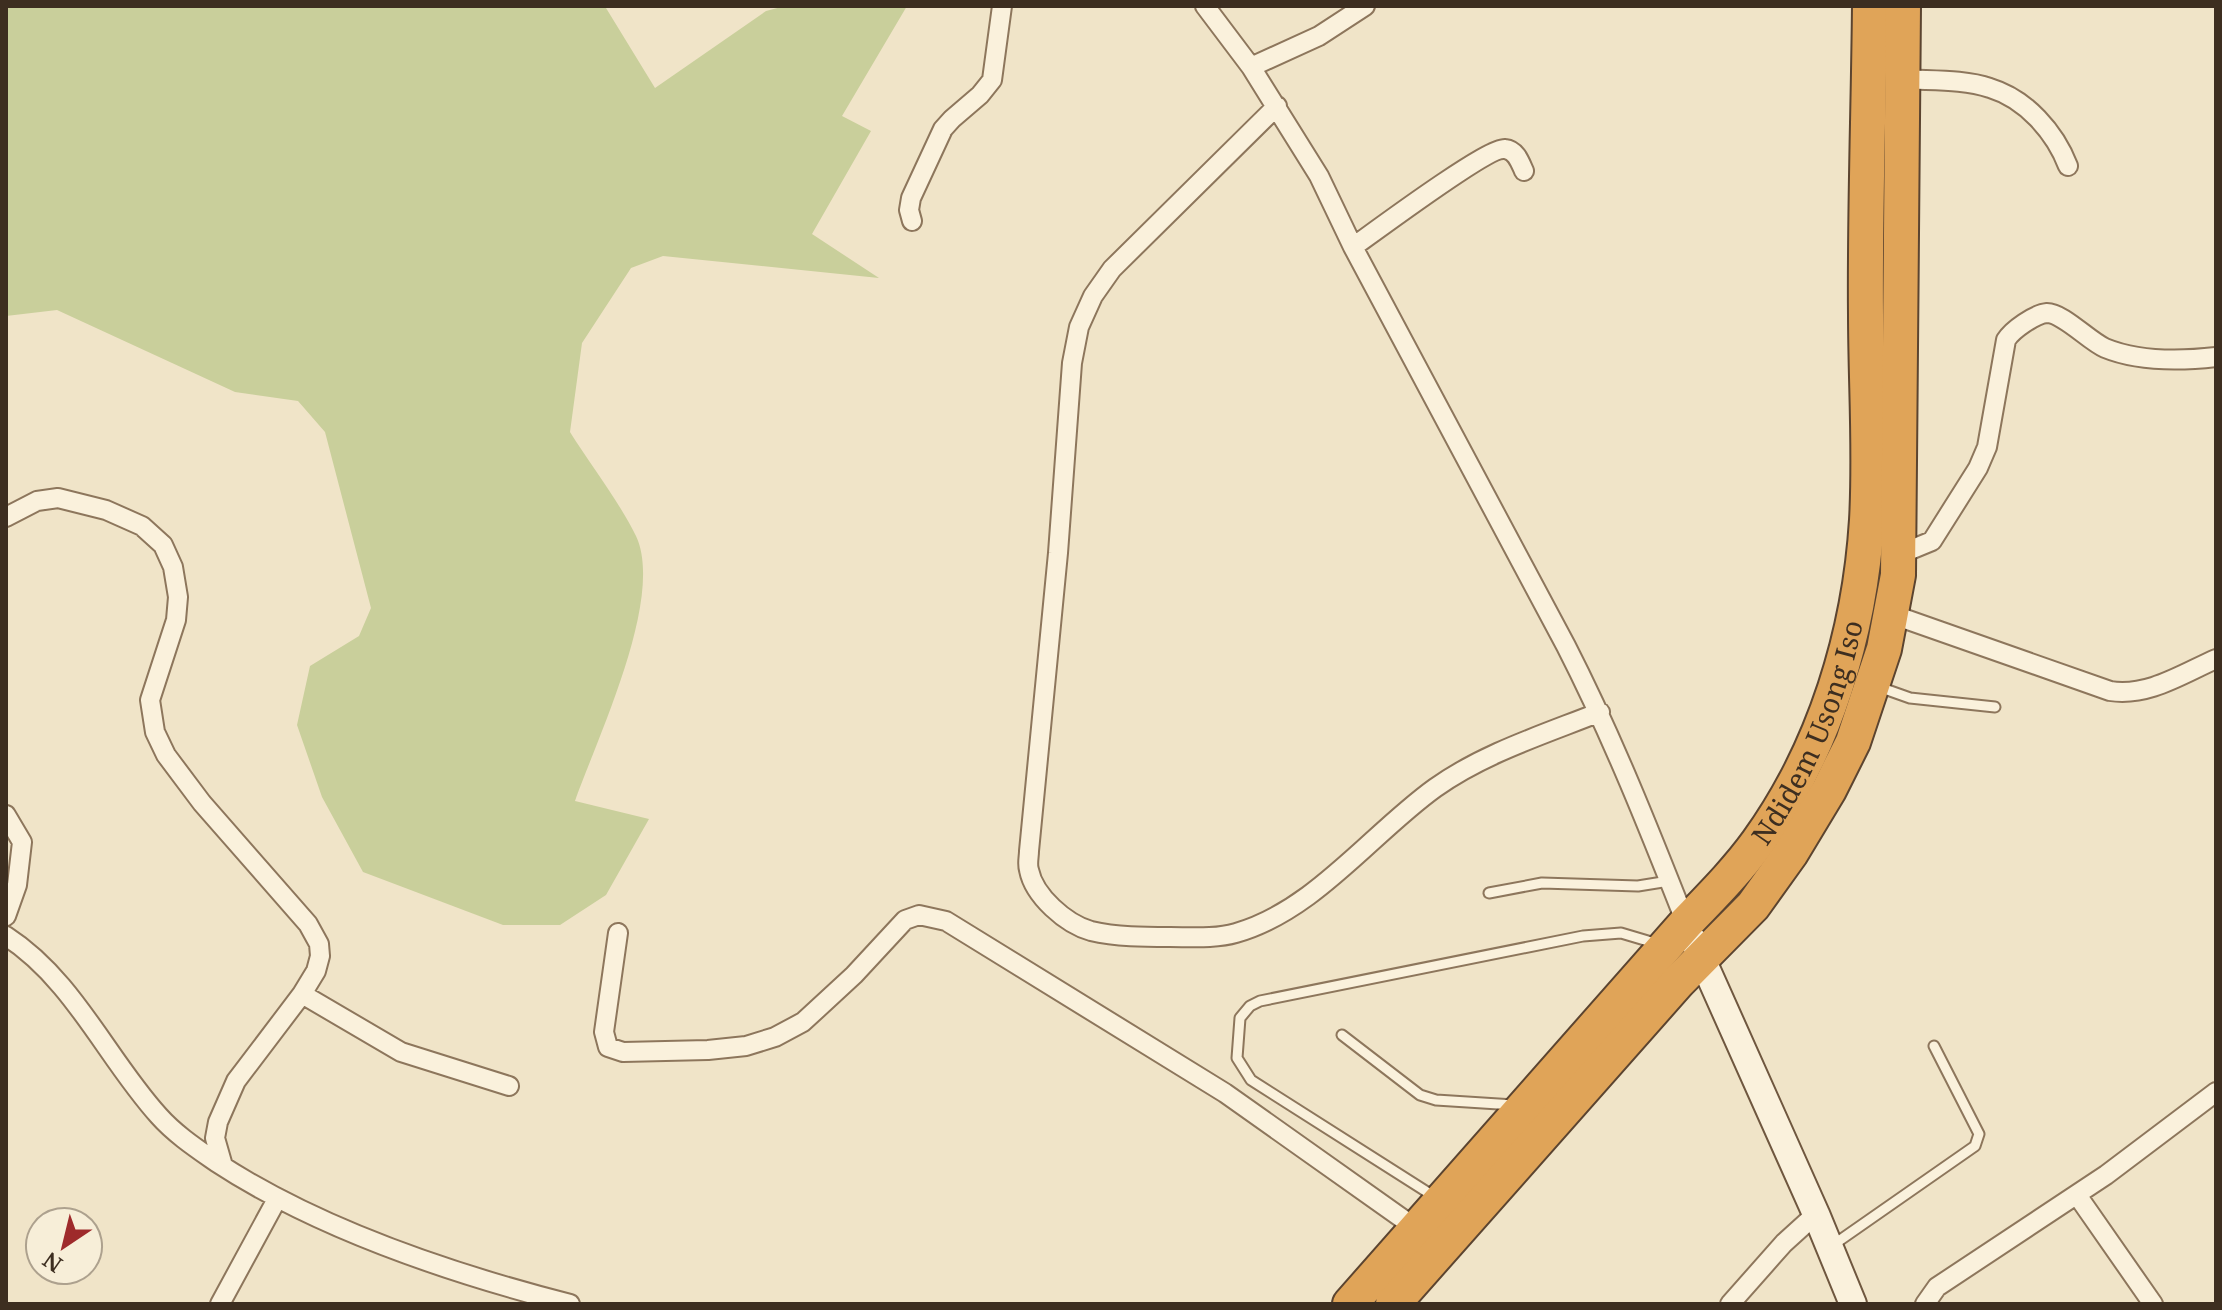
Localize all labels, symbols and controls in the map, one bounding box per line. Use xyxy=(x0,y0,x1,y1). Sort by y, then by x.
street label: Ndidem Usong Iso xyxy=(1742,616,1871,852)
north arrow xyxy=(24,1206,104,1286)
text: N xyxy=(36,1246,68,1280)

